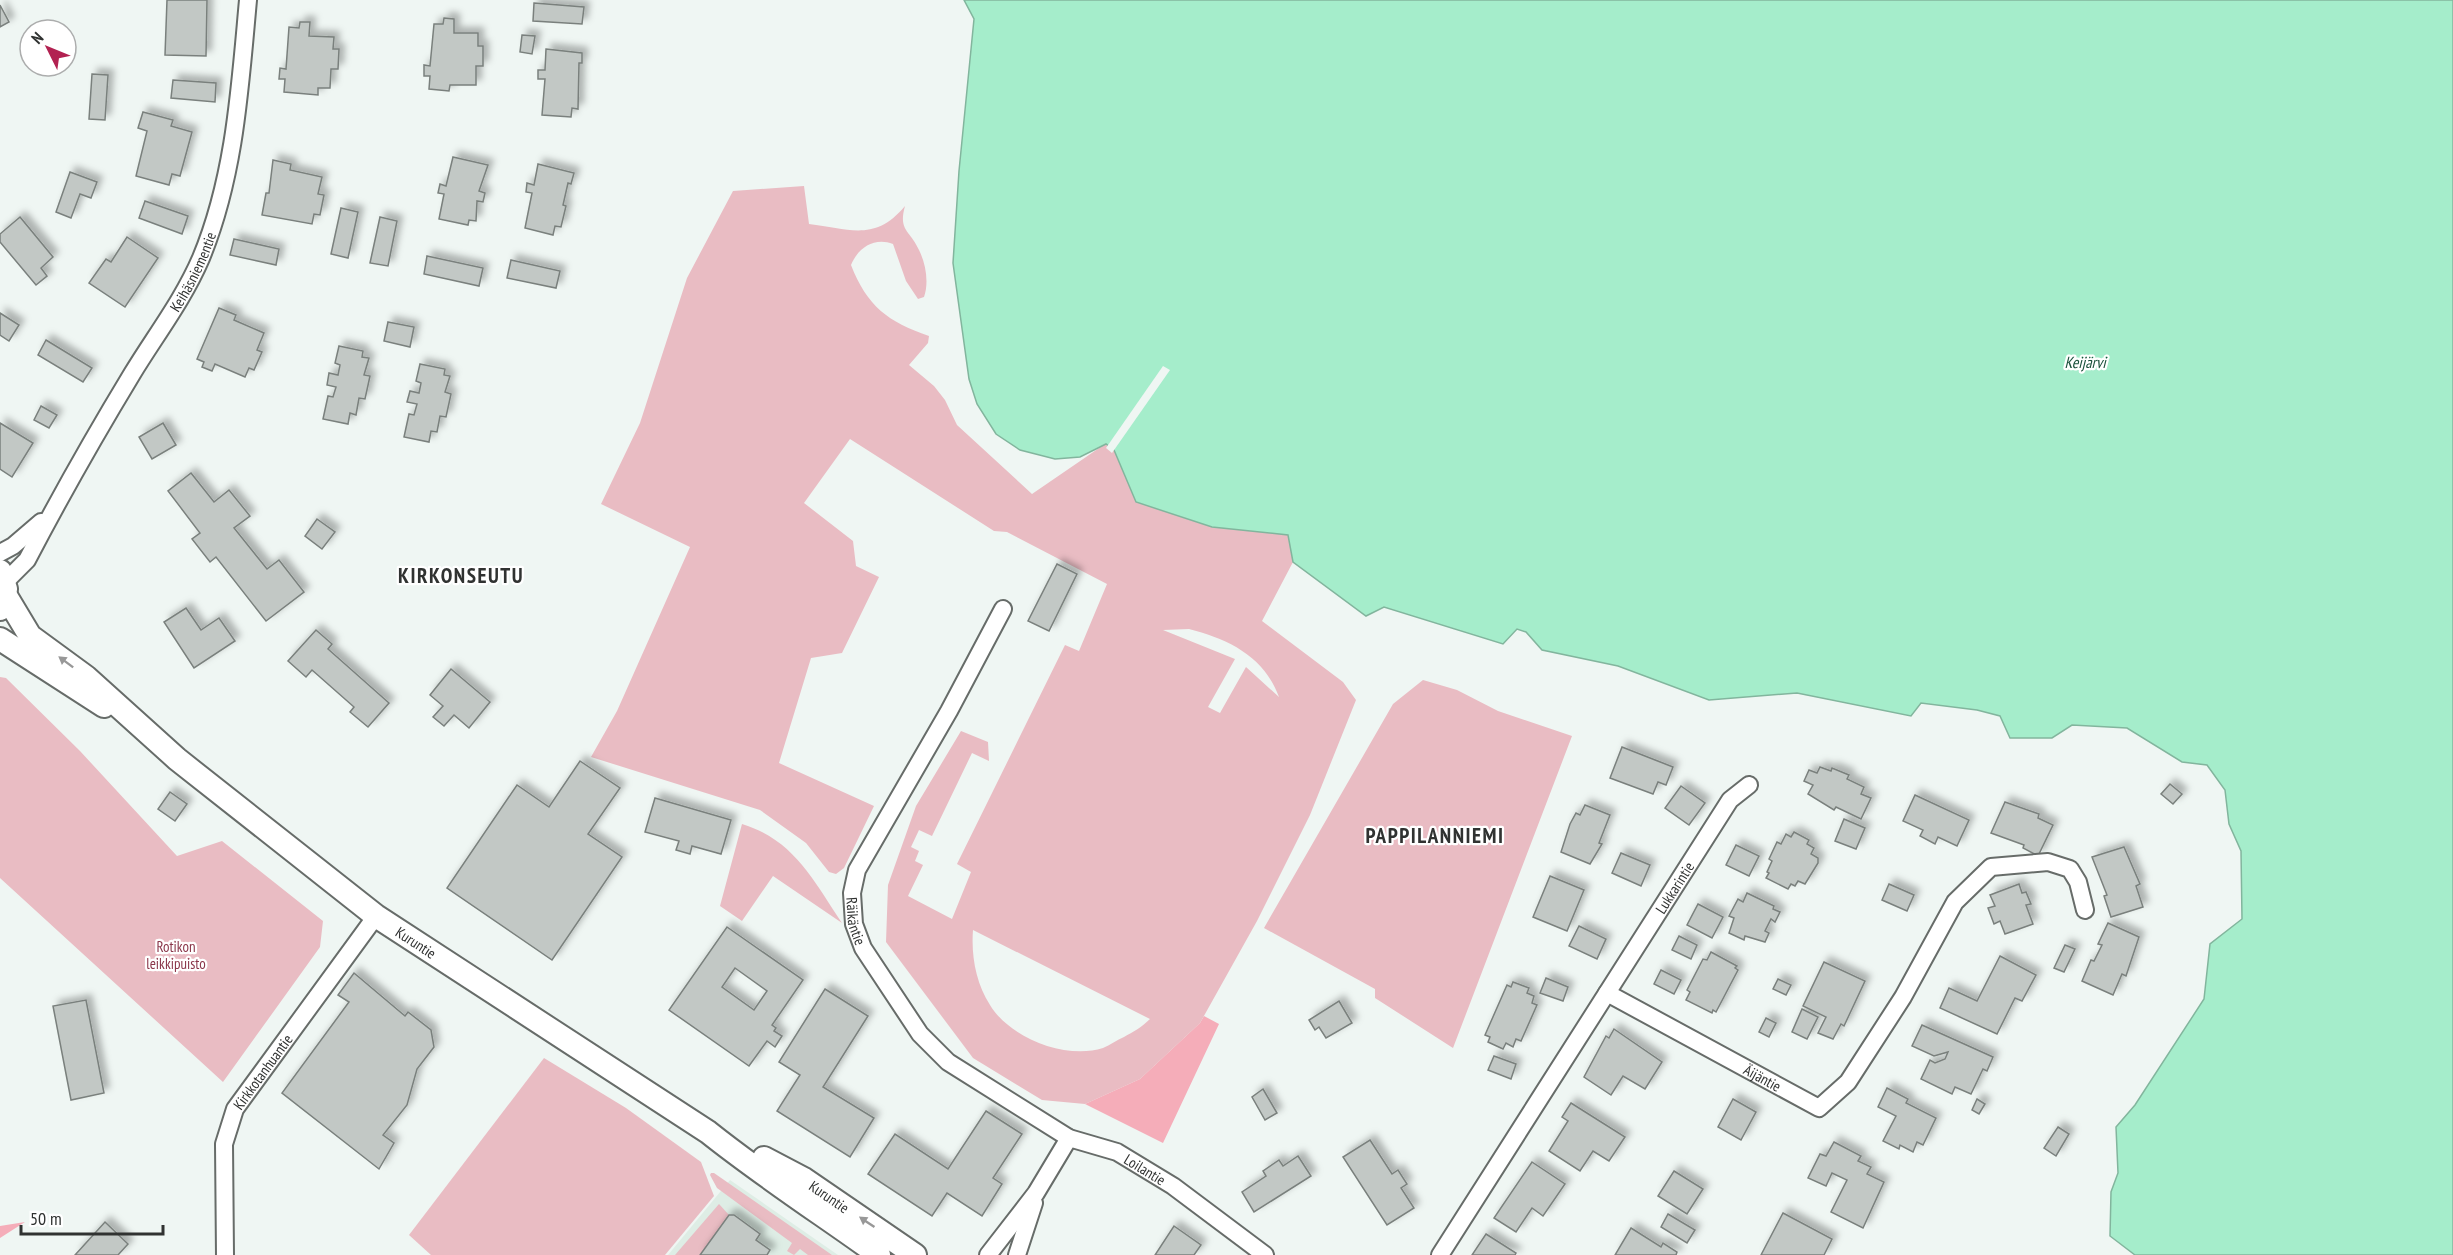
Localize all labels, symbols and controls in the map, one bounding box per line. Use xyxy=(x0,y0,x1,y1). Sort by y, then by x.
north arrow xyxy=(18,18,78,78)
text: N xyxy=(27,28,47,48)
street label: Keihäsniementie xyxy=(165,229,220,315)
water label: Keijärvi xyxy=(2064,352,2108,372)
district label: KIRKONSEUTU xyxy=(398,562,524,589)
one-way arrow xyxy=(58,656,74,668)
district label: PAPPILANNIEMI xyxy=(1365,822,1505,849)
street label: Lukkarintie xyxy=(1651,858,1698,917)
street label: Räikäntie xyxy=(843,896,870,948)
street label: Kuruntie xyxy=(392,922,440,962)
park label: Rotikon leikkipuisto xyxy=(146,937,206,973)
street label: Kirkkotanhuantie xyxy=(228,1030,296,1113)
street label: Äijäntie xyxy=(1741,1060,1785,1095)
street label: Loilantie xyxy=(1121,1149,1169,1189)
street label: Kuruntie xyxy=(806,1176,853,1217)
scale bar xyxy=(21,1198,164,1236)
text: 50 m xyxy=(30,1207,62,1230)
one-way arrow xyxy=(859,1217,875,1228)

